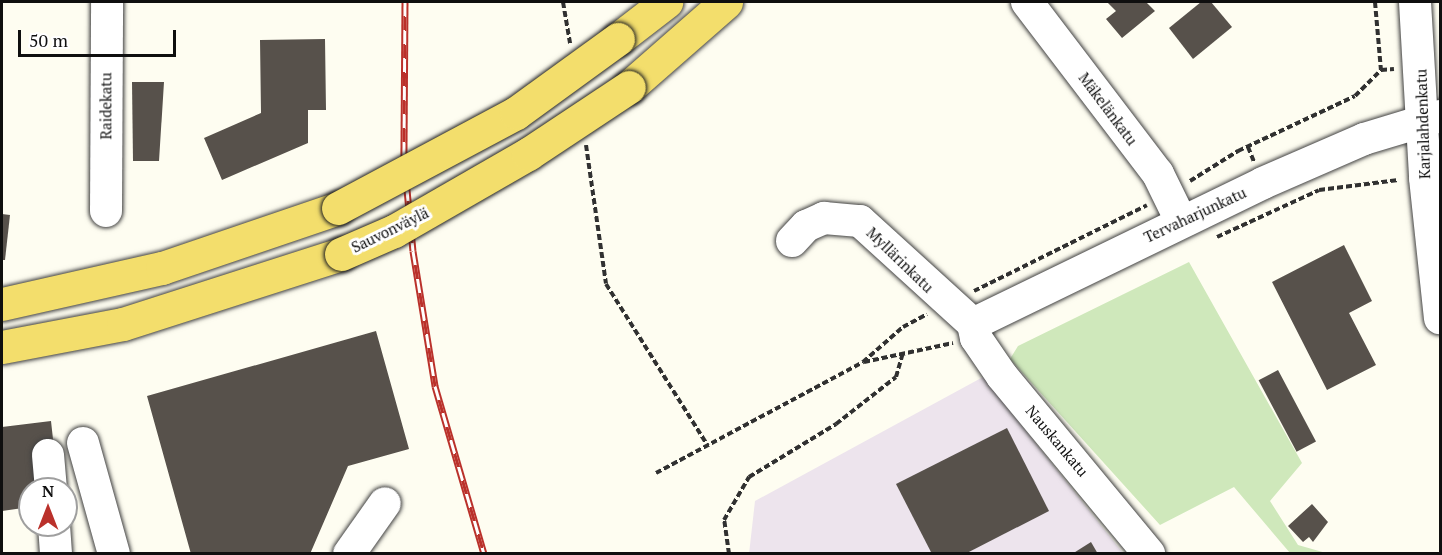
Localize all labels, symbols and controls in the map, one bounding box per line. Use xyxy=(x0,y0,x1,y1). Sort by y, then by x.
scale bar xyxy=(21,18,178,56)
text: 50 m xyxy=(29,28,68,52)
street label: Mäkelänkatu xyxy=(1075,69,1141,149)
street label: Karjalahdenkatu xyxy=(1412,69,1434,179)
street label: Raidekatu xyxy=(97,72,115,140)
street label: Tervaharjunkatu xyxy=(1141,183,1249,247)
street label: Sauvonväylä xyxy=(348,204,432,256)
street label: Myllärinkatu xyxy=(863,224,937,296)
street label: Nauskankatu xyxy=(1022,402,1092,480)
north arrow xyxy=(18,477,78,537)
text: N xyxy=(42,480,54,502)

